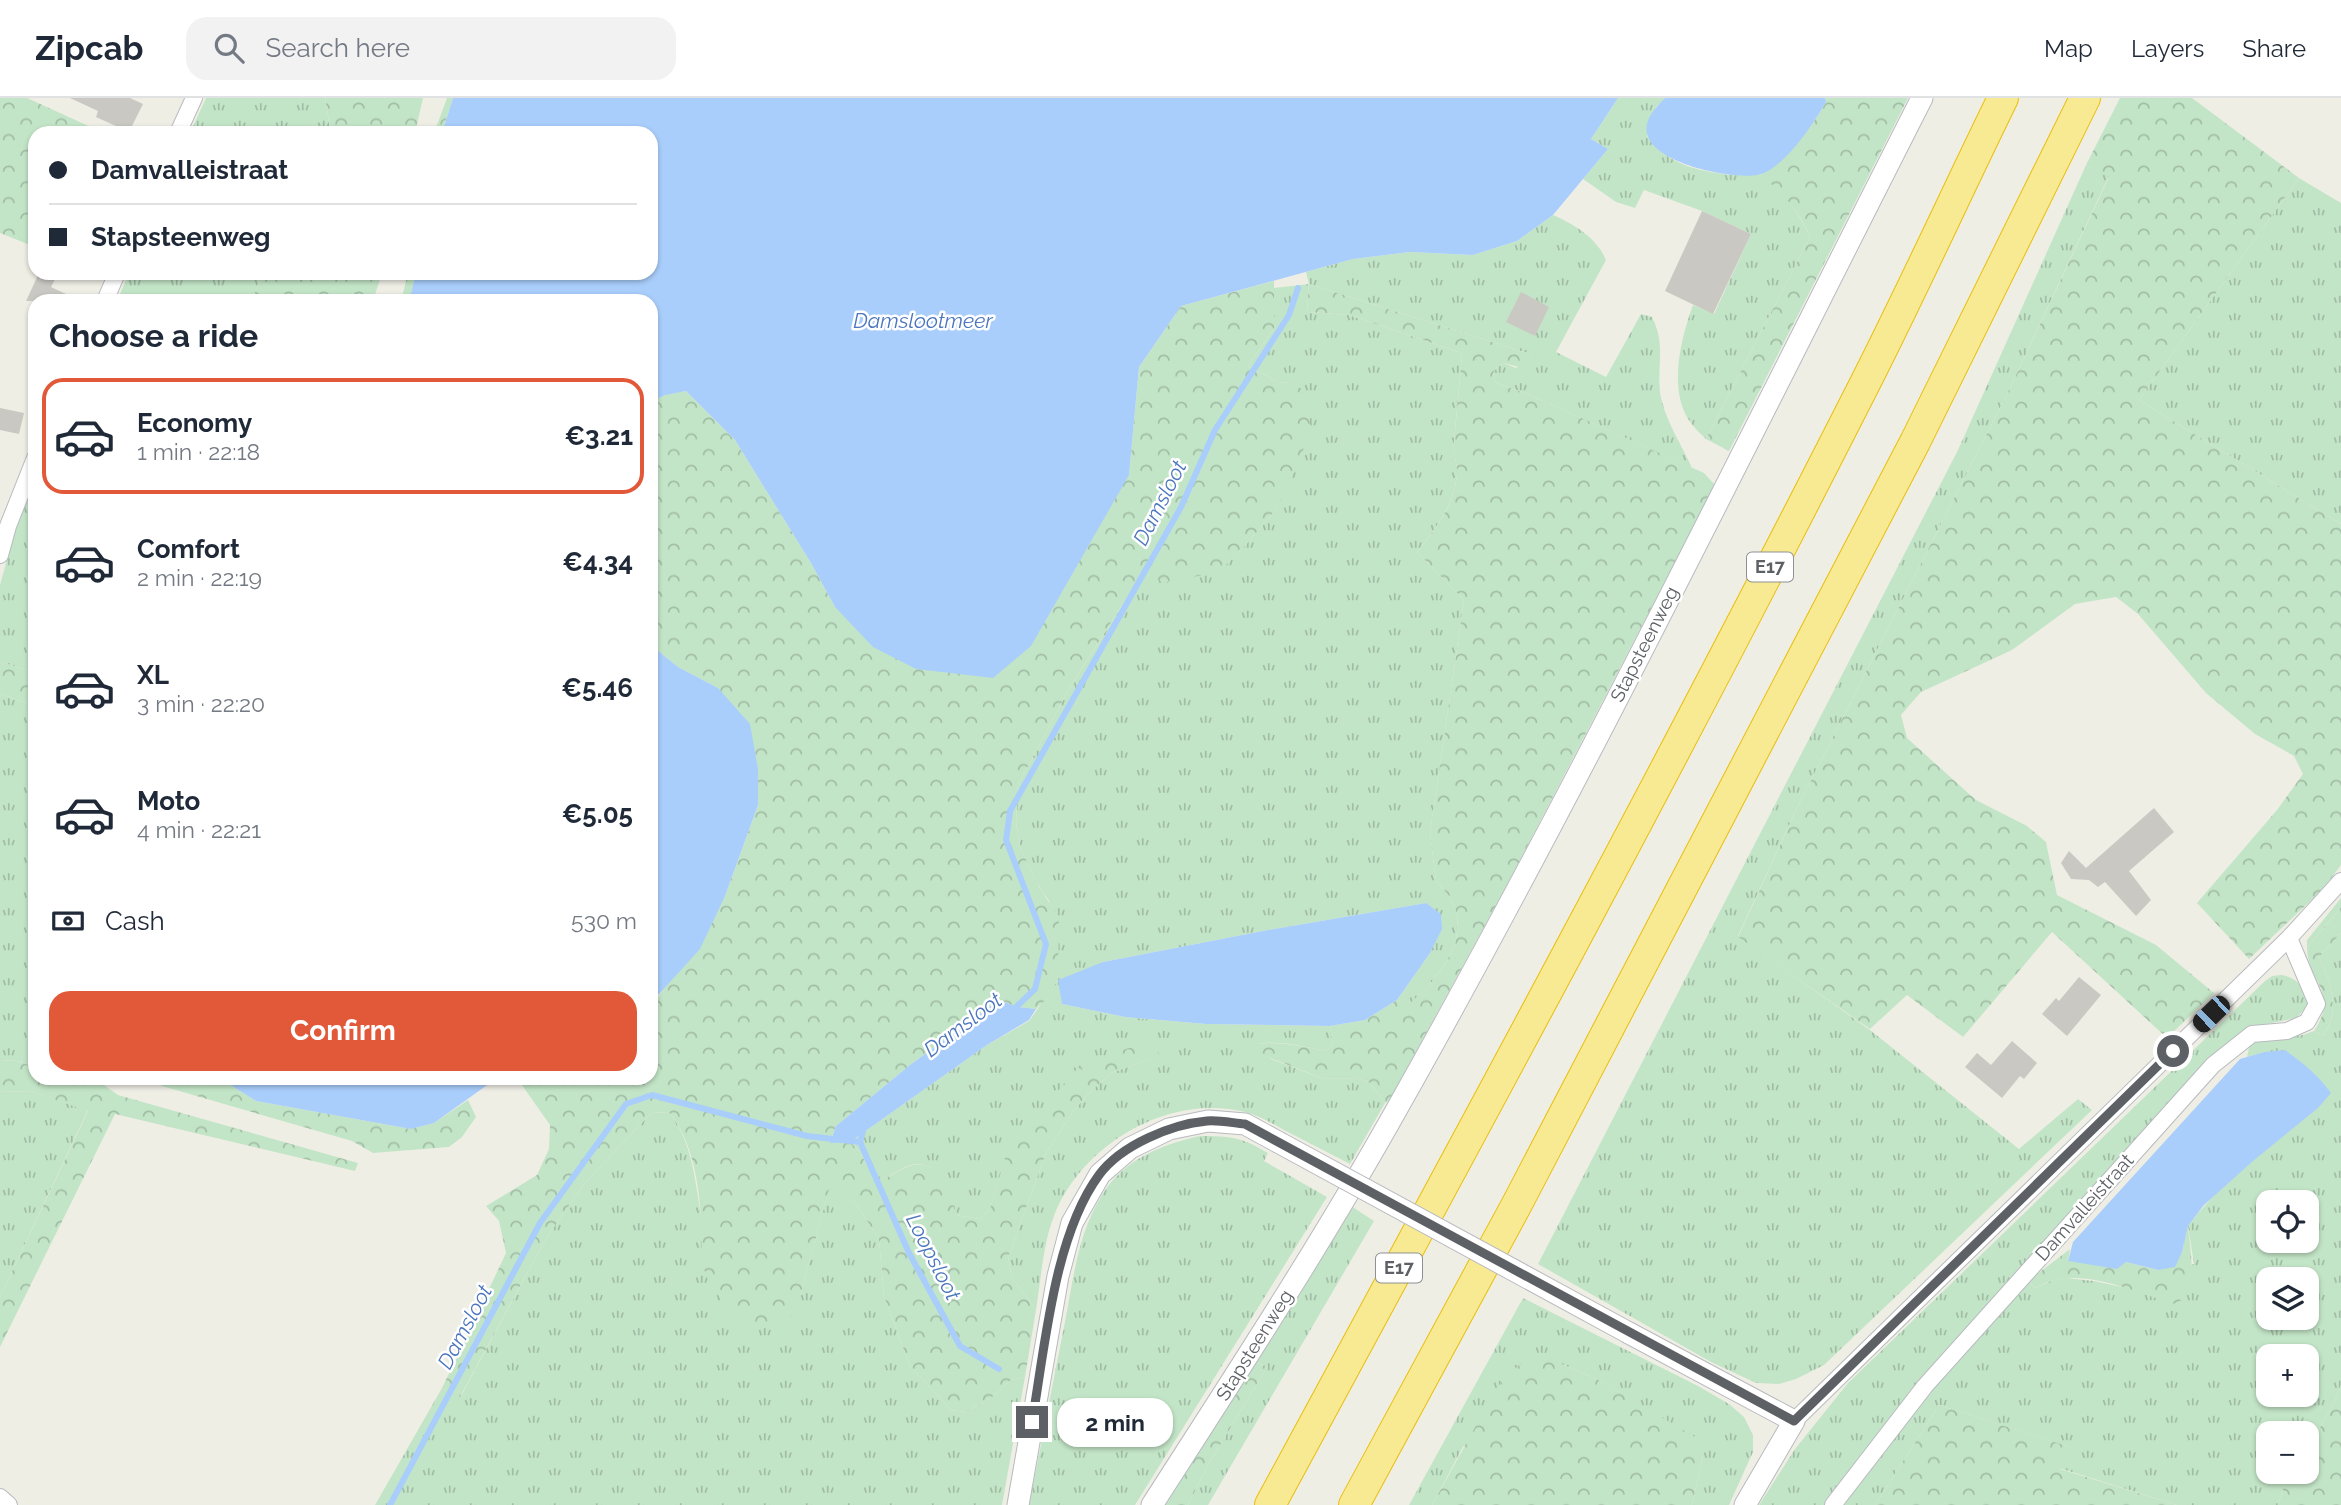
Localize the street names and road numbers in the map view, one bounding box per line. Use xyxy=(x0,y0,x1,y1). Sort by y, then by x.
road number: E17 xyxy=(1747,552,1793,582)
street label: Stapsteenweg xyxy=(1606,583,1682,705)
street label: Damvalleistraat xyxy=(2030,1149,2138,1265)
road number: E17 xyxy=(1376,1254,1422,1282)
street label: Stapsteenweg xyxy=(1211,1286,1297,1404)

